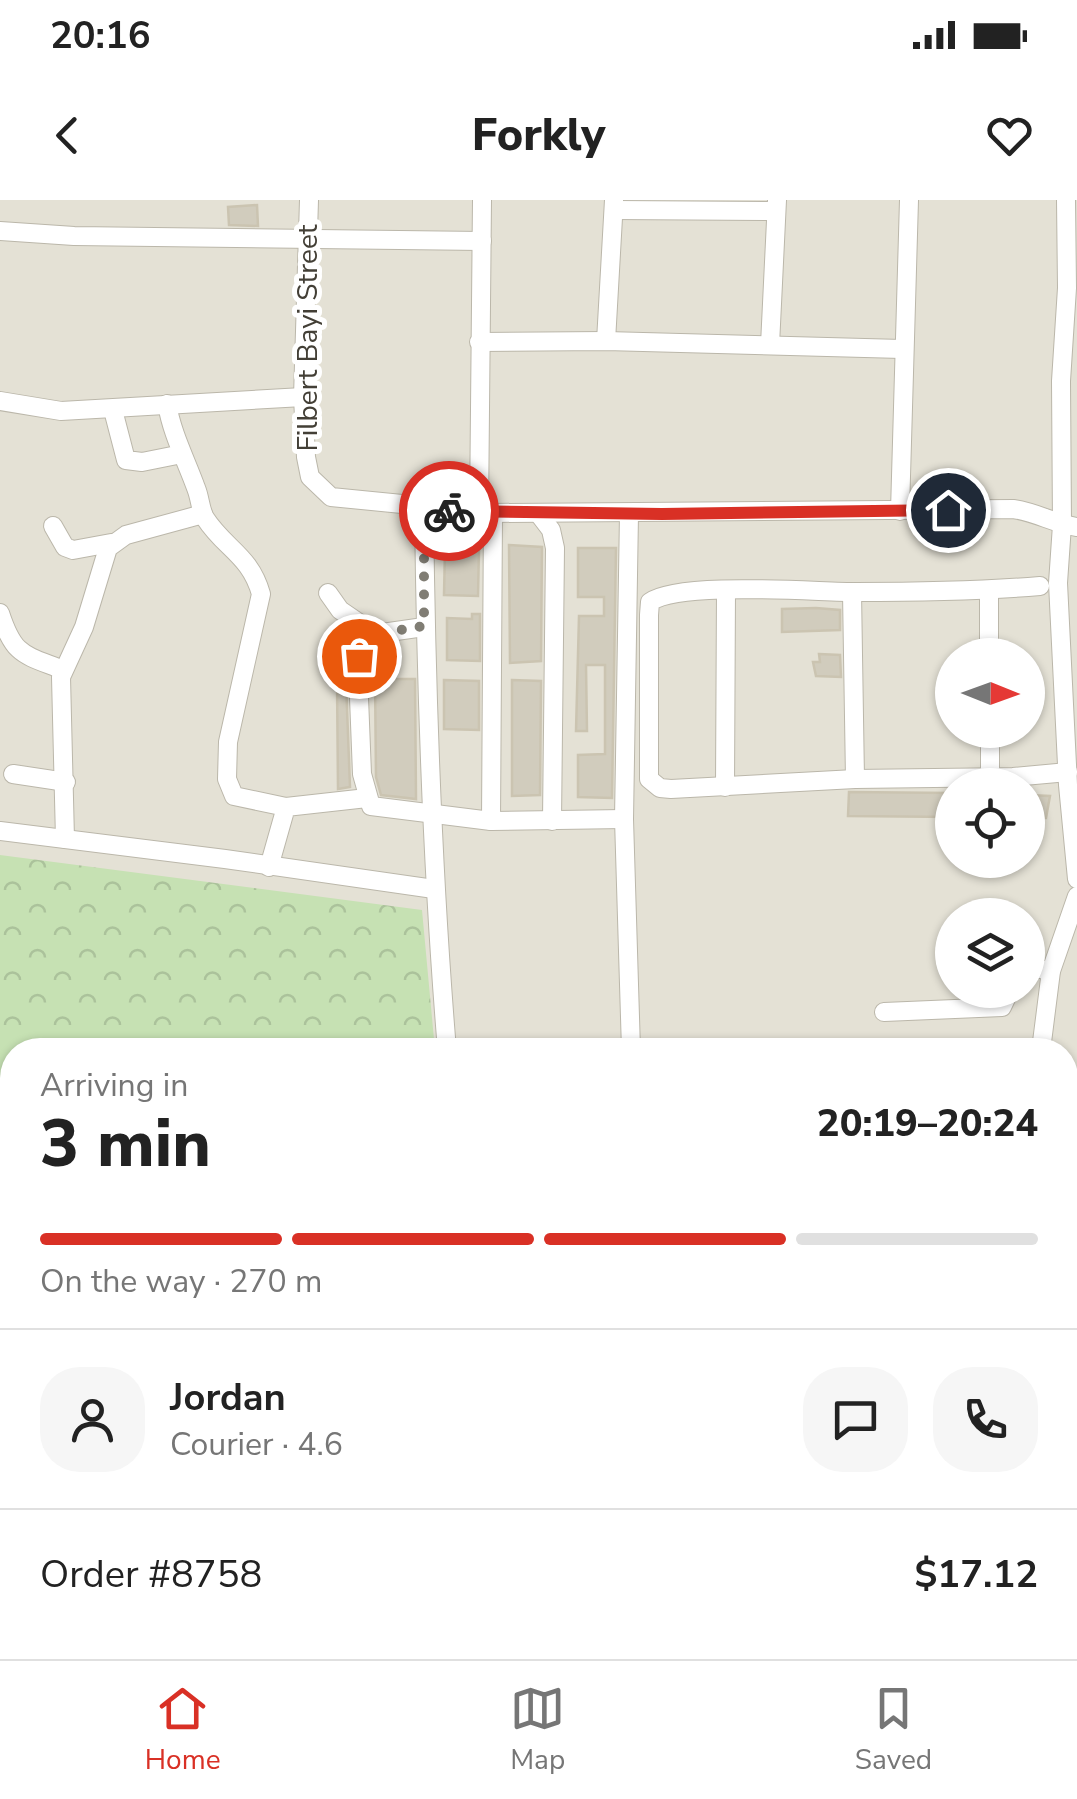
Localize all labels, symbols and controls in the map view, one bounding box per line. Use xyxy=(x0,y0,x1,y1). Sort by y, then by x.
text: 20:16 xyxy=(50,10,151,61)
text: Forkly xyxy=(472,105,605,166)
icon: back xyxy=(40,108,95,163)
icon: heart xyxy=(982,108,1037,163)
street label: Filbert Bayi Street xyxy=(289,224,327,452)
courier xyxy=(399,461,499,561)
pin xyxy=(906,468,991,553)
icon: home xyxy=(921,483,976,538)
icon: bike xyxy=(422,484,477,539)
pin xyxy=(317,614,402,699)
icon: bag xyxy=(332,629,387,684)
north arrow xyxy=(935,638,1045,748)
map controls xyxy=(935,638,1045,1008)
button: locate xyxy=(935,768,1045,878)
button: layers xyxy=(935,898,1045,1008)
text: Arriving in xyxy=(40,1064,188,1107)
text: 20:19–20:24 xyxy=(817,1098,1038,1149)
text: 3 min xyxy=(40,1100,211,1189)
text: On the way · 270 m xyxy=(40,1260,322,1303)
button: person xyxy=(40,1367,145,1472)
button: chat xyxy=(803,1367,908,1472)
button: phone xyxy=(933,1367,1038,1472)
text: Jordan xyxy=(170,1372,286,1423)
text: Courier · 4.6 xyxy=(170,1423,343,1466)
text: Order #8758 xyxy=(40,1549,262,1600)
text: $17.12 xyxy=(915,1549,1038,1600)
tab: Home xyxy=(145,1681,221,1779)
tab: Map xyxy=(510,1681,565,1779)
tab: Saved xyxy=(855,1681,932,1779)

